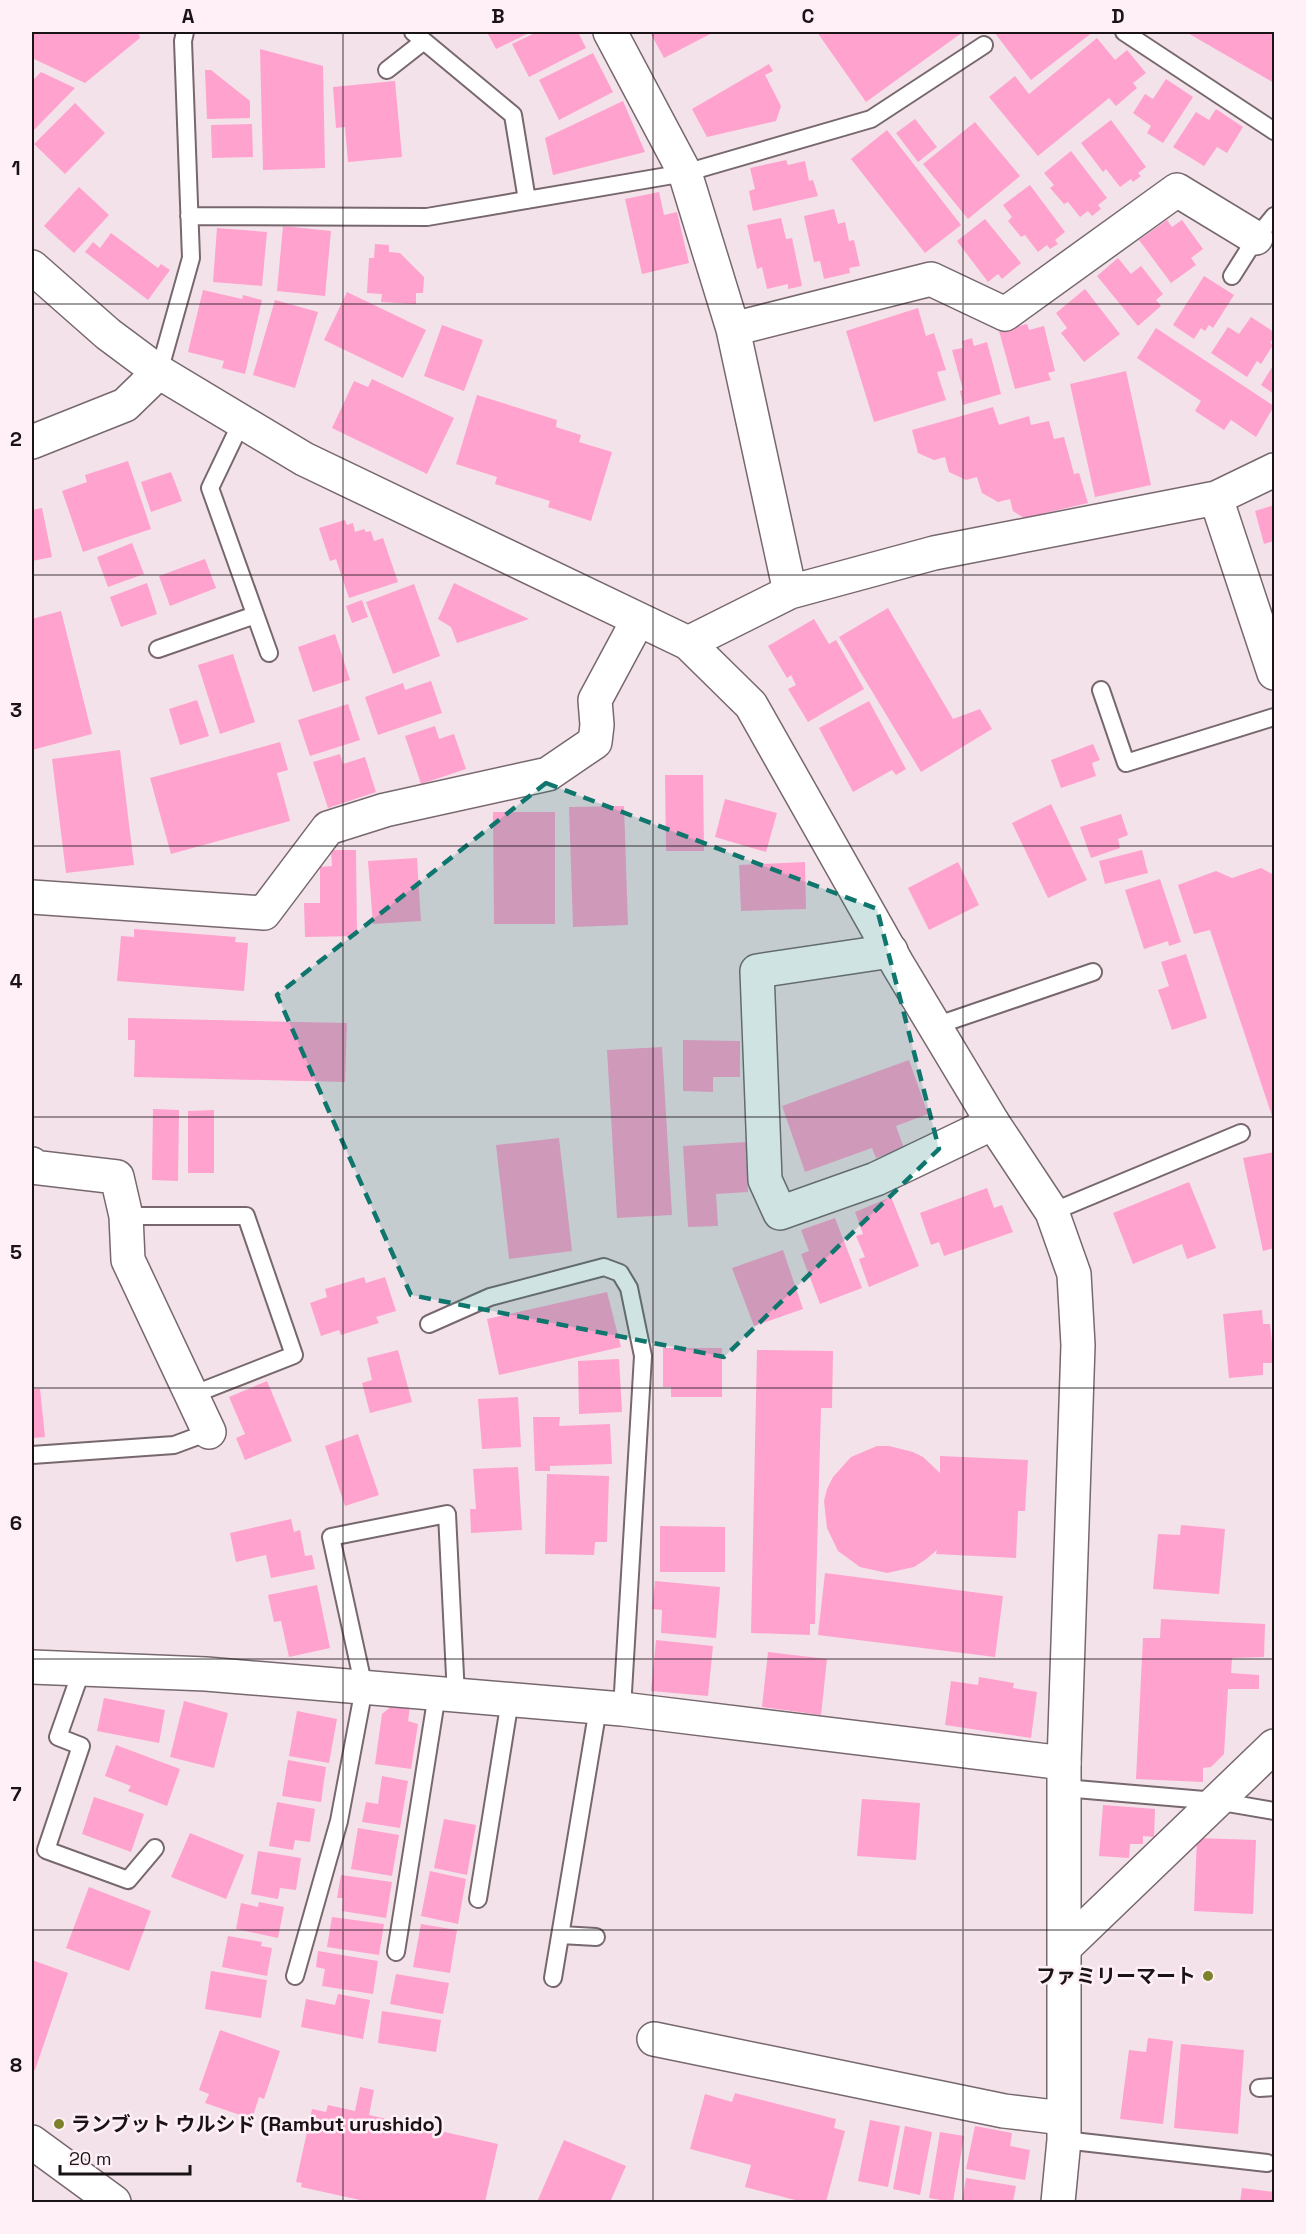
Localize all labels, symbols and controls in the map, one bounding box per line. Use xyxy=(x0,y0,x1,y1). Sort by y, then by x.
text: A xyxy=(182,3,195,29)
text: B xyxy=(491,3,505,29)
text: C xyxy=(802,3,815,29)
text: D xyxy=(1111,3,1125,29)
text: 1 xyxy=(11,155,21,181)
text: 2 xyxy=(10,426,22,452)
text: 3 xyxy=(10,697,22,723)
text: 4 xyxy=(10,968,23,994)
text: 5 xyxy=(10,1239,22,1265)
text: 6 xyxy=(10,1510,22,1536)
text: 7 xyxy=(10,1781,22,1807)
place label: ファミリーマート xyxy=(1036,1963,1196,1989)
marker: ファミリーマート xyxy=(1201,1969,1215,1983)
text: 8 xyxy=(10,2052,22,2078)
place label: ランブット ウルシド (Rambut urushido) xyxy=(71,2111,443,2137)
marker: ランブット ウルシド (Rambut urushido) xyxy=(52,2117,66,2131)
scale bar xyxy=(60,2138,190,2176)
text: 20 m xyxy=(69,2147,112,2170)

